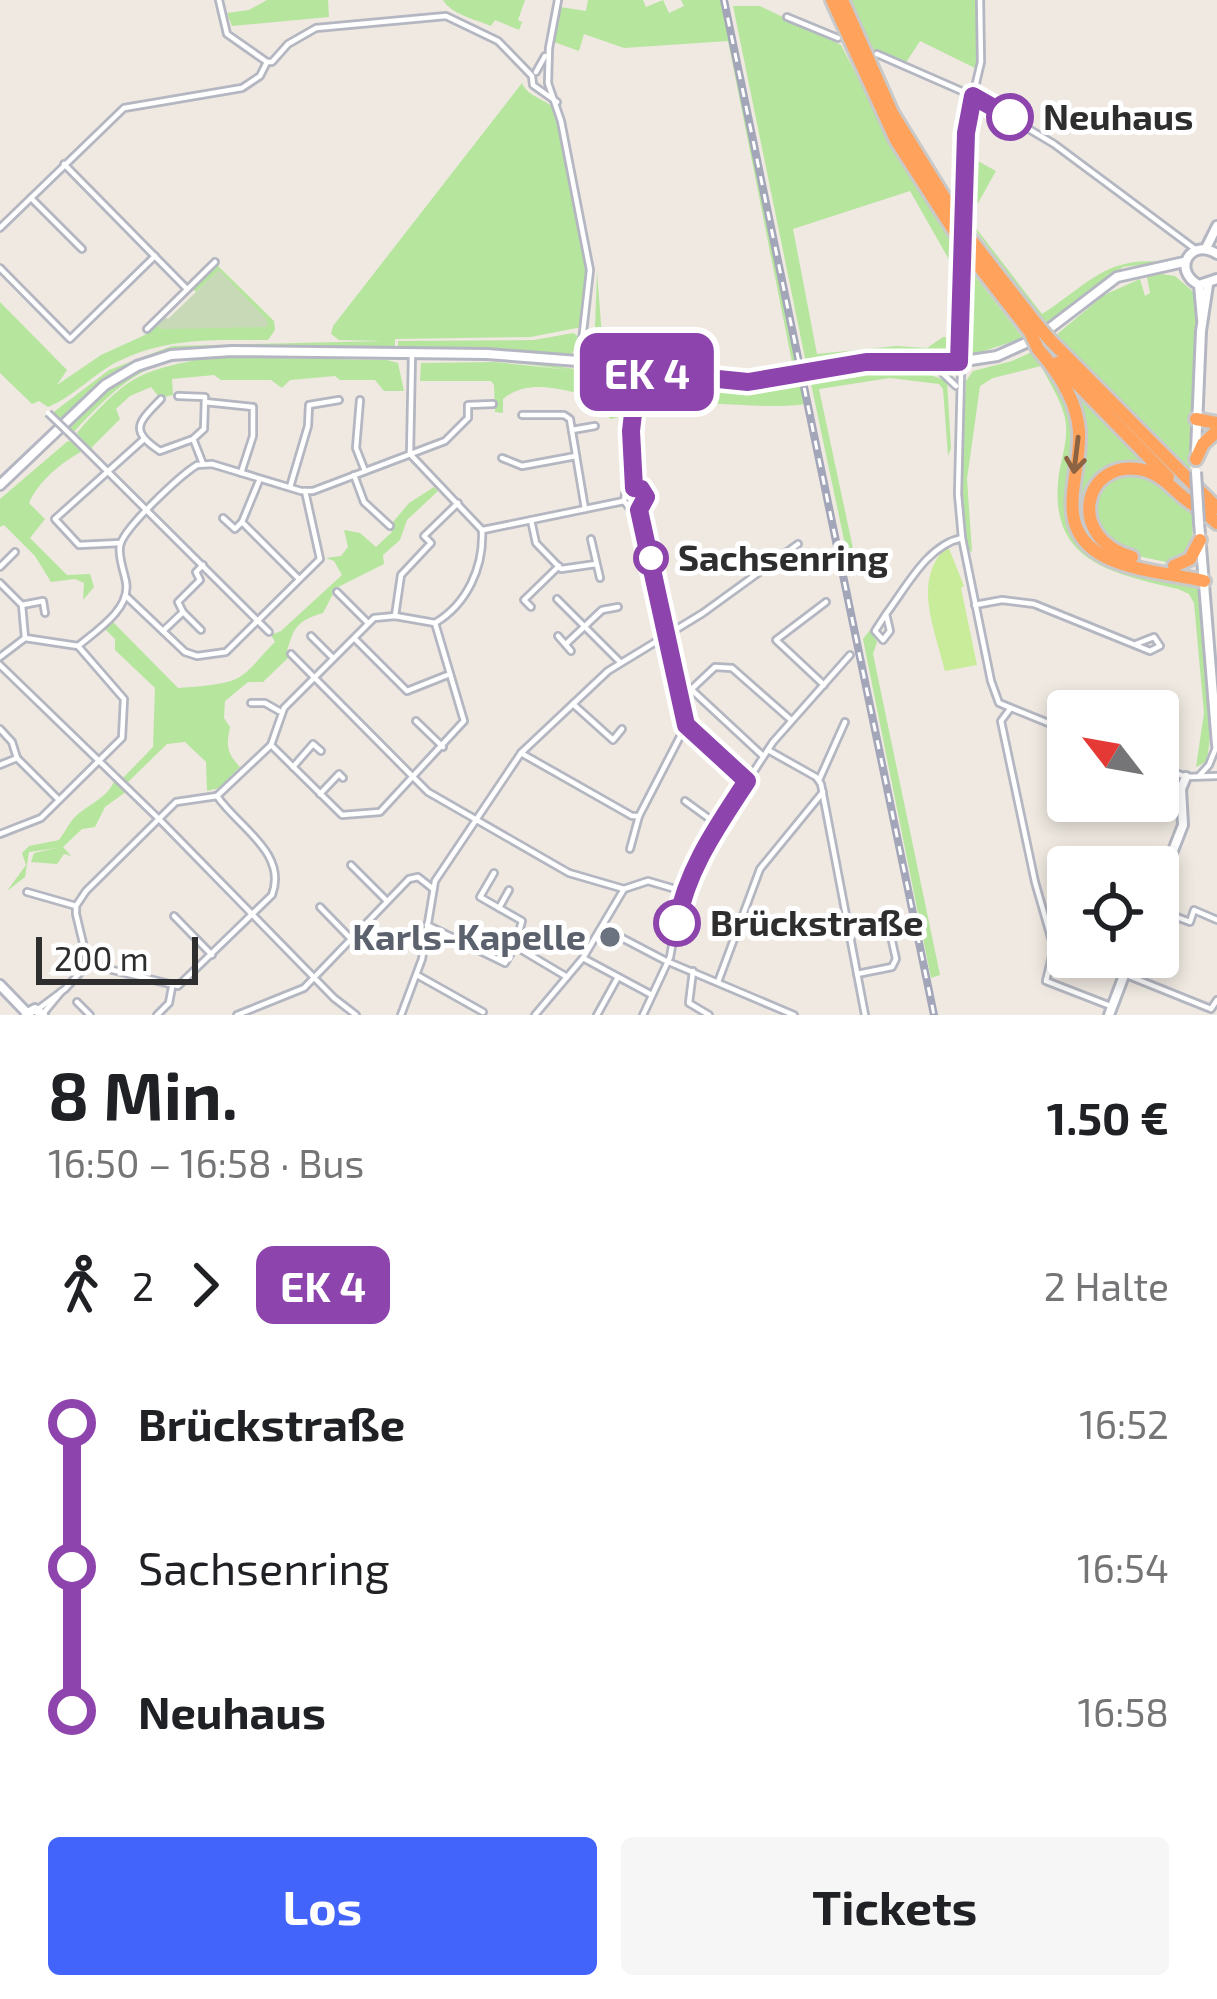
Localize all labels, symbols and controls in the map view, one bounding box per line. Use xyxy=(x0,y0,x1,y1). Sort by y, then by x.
place label: Neuhaus xyxy=(1043,94,1193,137)
marker: Neuhaus xyxy=(988,95,1032,139)
line badge: EK 4 xyxy=(563,333,731,411)
text: EK 4 xyxy=(604,347,690,397)
one-way arrow xyxy=(1065,435,1087,474)
place label: Sachsenring xyxy=(678,535,889,578)
marker: Sachsenring xyxy=(635,542,667,574)
north arrow xyxy=(1047,690,1179,822)
map controls xyxy=(1047,690,1179,978)
button: locate xyxy=(1047,846,1179,978)
place label: Brückstraße xyxy=(710,900,924,943)
marker: Brückstraße xyxy=(655,901,699,945)
place label: Karls-Kapelle xyxy=(352,914,586,957)
marker: Karls-Kapelle xyxy=(597,924,623,950)
scale bar xyxy=(36,931,198,984)
text: 200 m xyxy=(54,938,149,978)
text: 8 Min. xyxy=(48,1054,238,1133)
text: 1.50 € xyxy=(1047,1090,1169,1144)
text: 16:50 – 16:58 · Bus xyxy=(48,1139,364,1186)
icon: walk xyxy=(48,1252,114,1318)
icon: forward xyxy=(172,1252,238,1318)
text: EK 4 xyxy=(280,1260,366,1310)
text: 2 xyxy=(132,1262,154,1309)
text: 2 Halte xyxy=(1044,1262,1169,1309)
text: Brückstraße xyxy=(138,1396,405,1450)
text: 16:52 xyxy=(1079,1400,1169,1447)
text: Sachsenring xyxy=(138,1540,390,1594)
text: 16:54 xyxy=(1077,1544,1169,1591)
text: Neuhaus xyxy=(138,1684,326,1738)
text: 16:58 xyxy=(1077,1688,1169,1735)
button: Los xyxy=(48,1837,597,1975)
button: Tickets xyxy=(621,1837,1169,1975)

